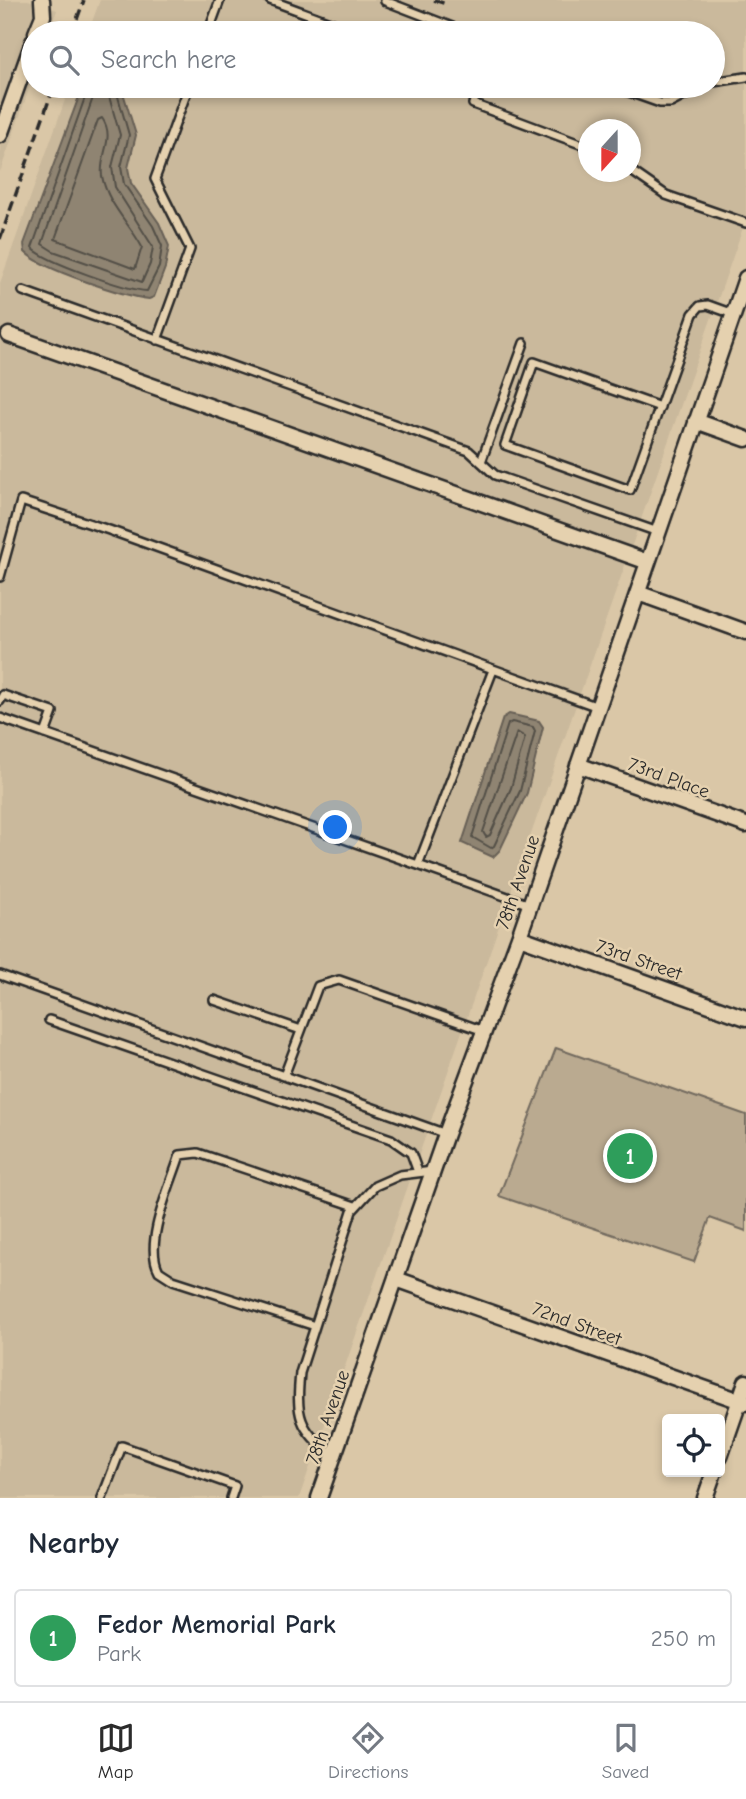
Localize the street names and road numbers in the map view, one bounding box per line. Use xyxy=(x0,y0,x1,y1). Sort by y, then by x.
street label: 73rd Place xyxy=(625,753,712,803)
street label: 78th Avenue xyxy=(492,832,544,932)
street label: 73rd Street xyxy=(593,935,685,985)
street label: 72nd Street xyxy=(529,1298,625,1350)
street label: 78th Avenue xyxy=(302,1367,354,1467)

